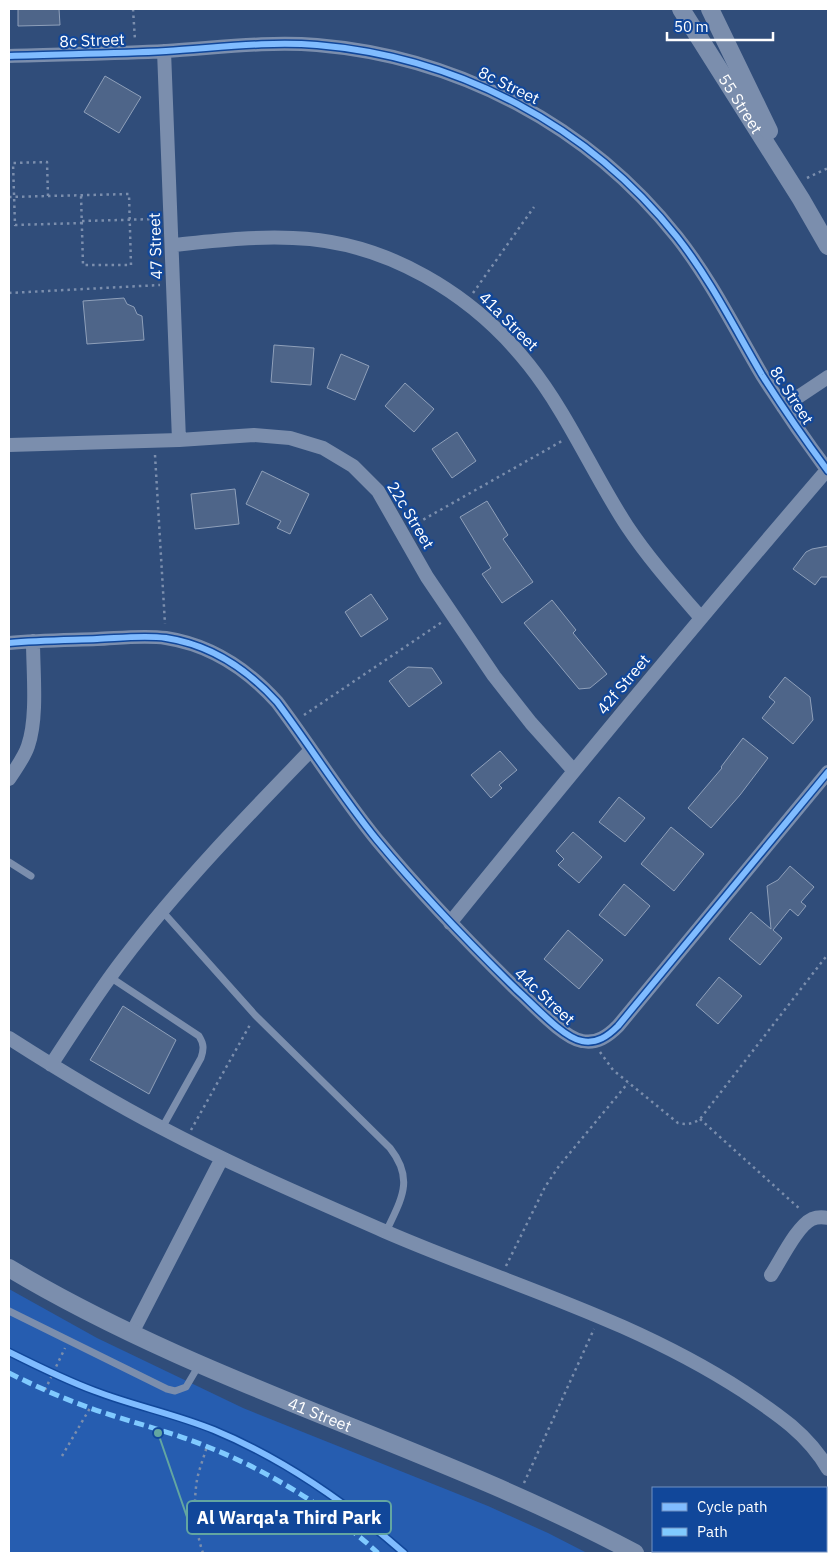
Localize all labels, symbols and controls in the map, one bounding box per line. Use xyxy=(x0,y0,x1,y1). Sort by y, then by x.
scale bar xyxy=(667,10,773,42)
text: 50 m xyxy=(674,17,709,36)
street label: 8c Street xyxy=(59,29,125,51)
street label: 8c Street xyxy=(475,62,543,108)
street label: 55 Street xyxy=(714,70,767,137)
street label: 47 Street xyxy=(144,212,166,280)
street label: 41a Street xyxy=(475,287,543,355)
street label: 8c Street xyxy=(766,362,818,428)
street label: 22c Street xyxy=(383,478,439,552)
street label: 42f Street xyxy=(592,650,654,718)
street label: 44c Street xyxy=(511,963,579,1029)
street label: 41 Street xyxy=(285,1392,355,1436)
legend xyxy=(652,1487,827,1552)
text: Cycle path xyxy=(697,1497,768,1516)
callout: Al Warqa'a Third Park xyxy=(187,1501,391,1534)
text: Al Warqa'a Third Park xyxy=(197,1506,382,1529)
text: Path xyxy=(697,1522,728,1541)

